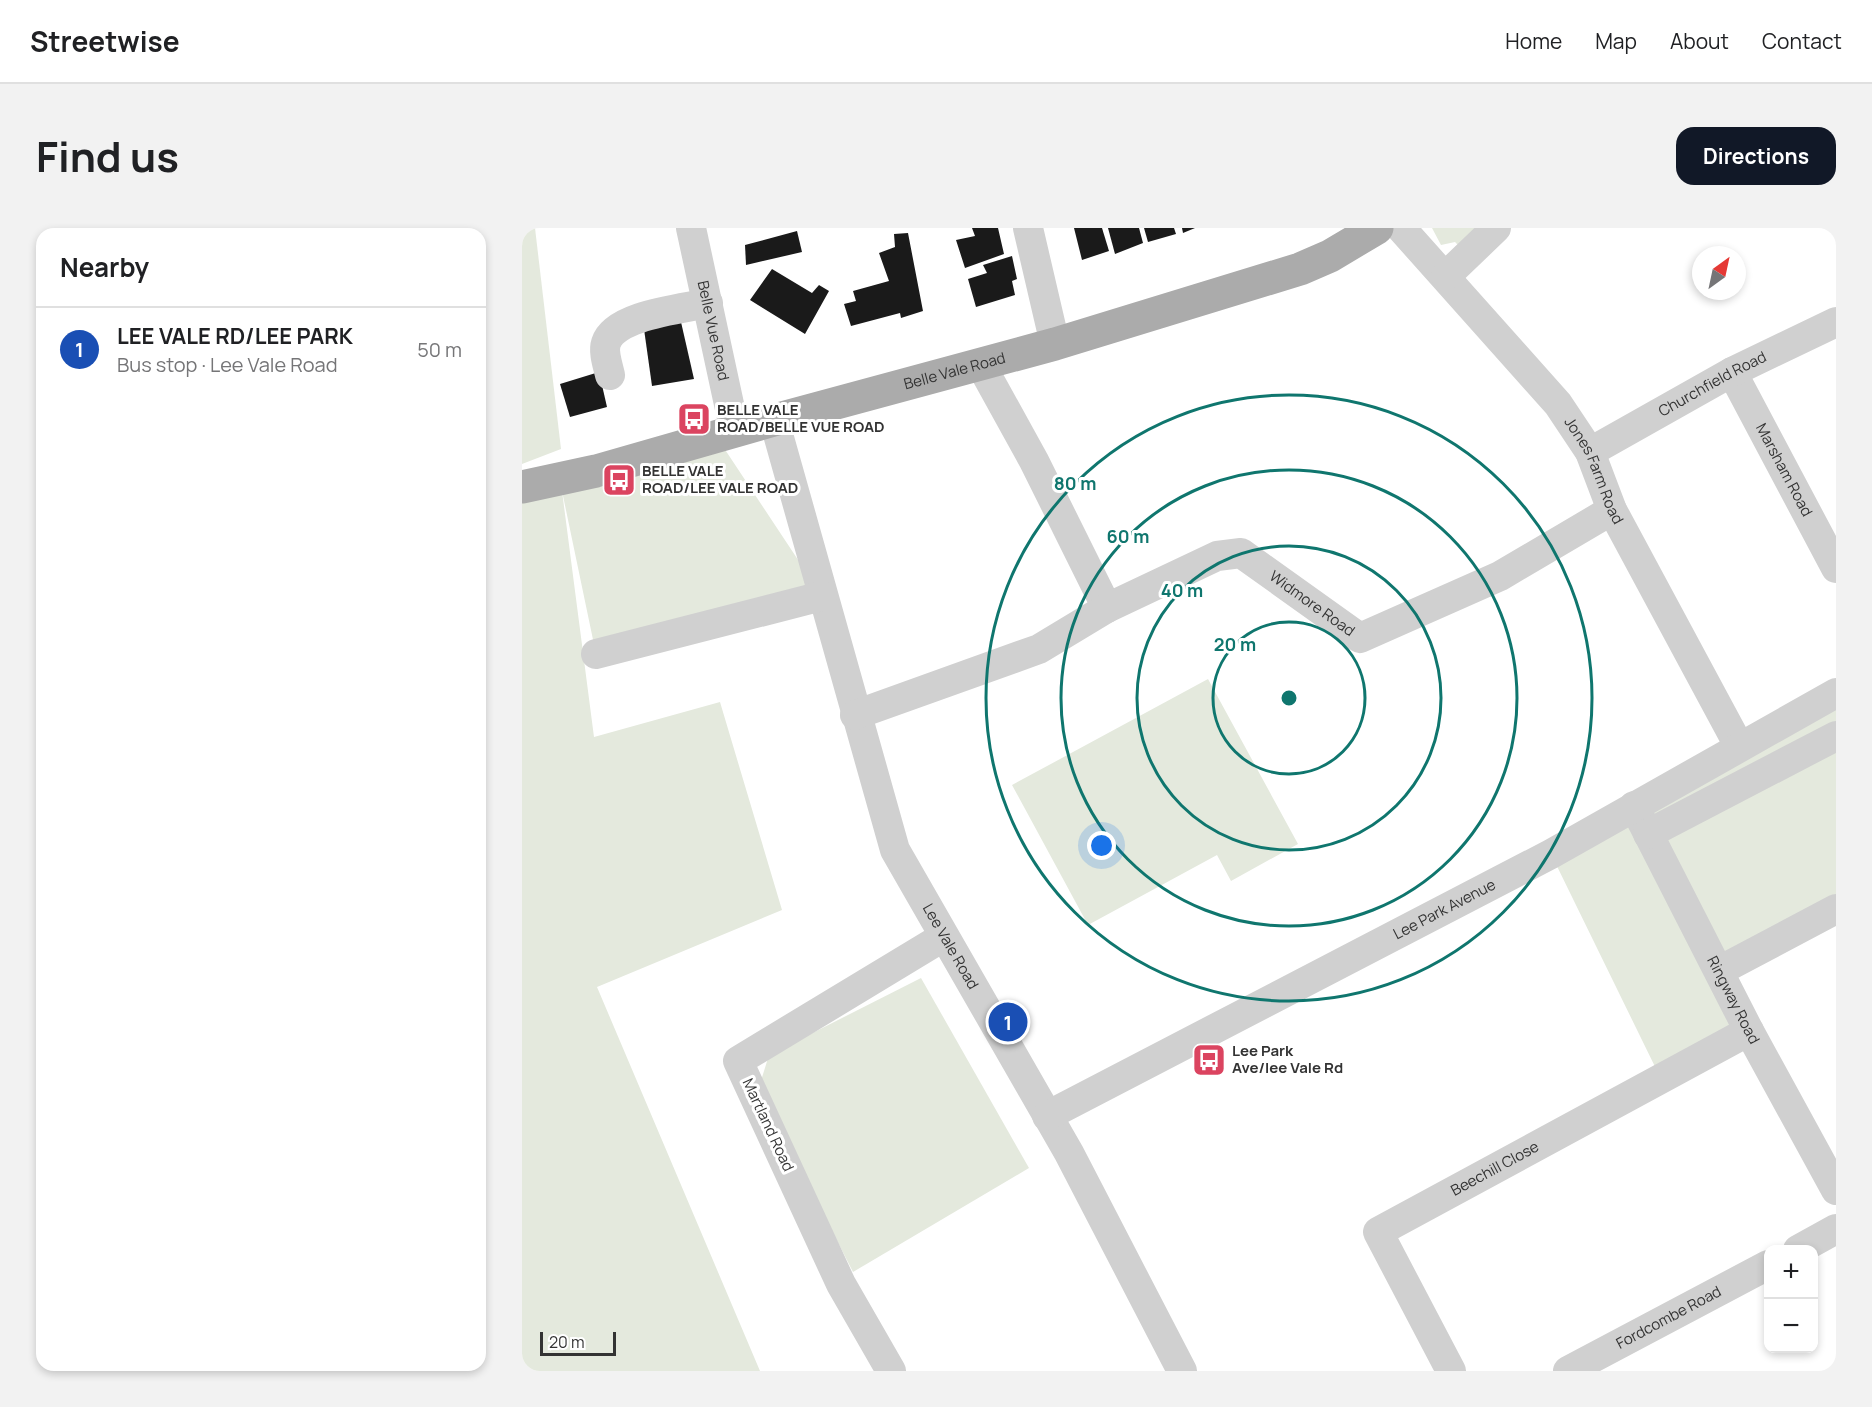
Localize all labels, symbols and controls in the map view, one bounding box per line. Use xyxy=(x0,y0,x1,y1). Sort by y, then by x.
text: Streetwise xyxy=(30,22,180,60)
text: Home xyxy=(1505,27,1562,55)
text: Map xyxy=(1595,27,1637,55)
text: About xyxy=(1670,27,1729,55)
text: Contact xyxy=(1762,27,1842,55)
text: Find us xyxy=(36,127,179,185)
button: Directions xyxy=(1676,127,1836,185)
north arrow xyxy=(1692,246,1746,300)
text: Nearby xyxy=(60,249,149,285)
street label: Belle Vue Road xyxy=(693,279,735,382)
text: LEE VALE RD/LEE PARK xyxy=(117,321,353,351)
text: 1 xyxy=(75,336,84,363)
text: 50 m xyxy=(417,336,462,363)
street label: Churchfield Road xyxy=(1654,346,1770,421)
street label: Belle Vale Road xyxy=(901,347,1008,394)
text: Bus stop · Lee Vale Road xyxy=(117,351,338,378)
place label: BELLE VALE ROAD/BELLE VUE ROAD xyxy=(717,399,885,437)
bus stop icon: BELLE VALE ROAD/BELLE VUE ROAD xyxy=(676,401,712,437)
street label: Jones Farm Road xyxy=(1560,413,1629,528)
street label: Marsham Road xyxy=(1751,420,1818,520)
place label: BELLE VALE ROAD/LEE VALE ROAD xyxy=(642,460,798,498)
bus stop icon: BELLE VALE ROAD/LEE VALE ROAD xyxy=(601,462,637,498)
text: 80 m xyxy=(1054,471,1096,495)
text: 60 m xyxy=(1107,524,1149,548)
street label: Widmore Road xyxy=(1265,566,1359,641)
text: 40 m xyxy=(1161,578,1203,602)
text: 20 m xyxy=(1214,632,1256,656)
centre of rings xyxy=(1279,688,1299,708)
your location xyxy=(1087,831,1116,860)
street label: Lee Park Avenue xyxy=(1389,874,1499,944)
street label: Lee Vale Road xyxy=(918,899,984,993)
street label: Ringway Road xyxy=(1702,952,1765,1048)
pin: 1 xyxy=(988,1000,1028,1044)
place label: Lee Park Ave/lee Vale Rd xyxy=(1232,1040,1343,1078)
bus stop icon: Lee Park Ave/lee Vale Rd xyxy=(1191,1042,1227,1078)
street label: Martland Road xyxy=(738,1075,799,1175)
street label: Beechill Close xyxy=(1447,1136,1543,1201)
map controls xyxy=(1764,1245,1818,1353)
button: + xyxy=(1764,1245,1818,1299)
street label: Fordcombe Road xyxy=(1612,1281,1725,1354)
button: − xyxy=(1764,1299,1818,1353)
scale bar xyxy=(540,1329,616,1356)
text: 20 m xyxy=(549,1331,585,1353)

